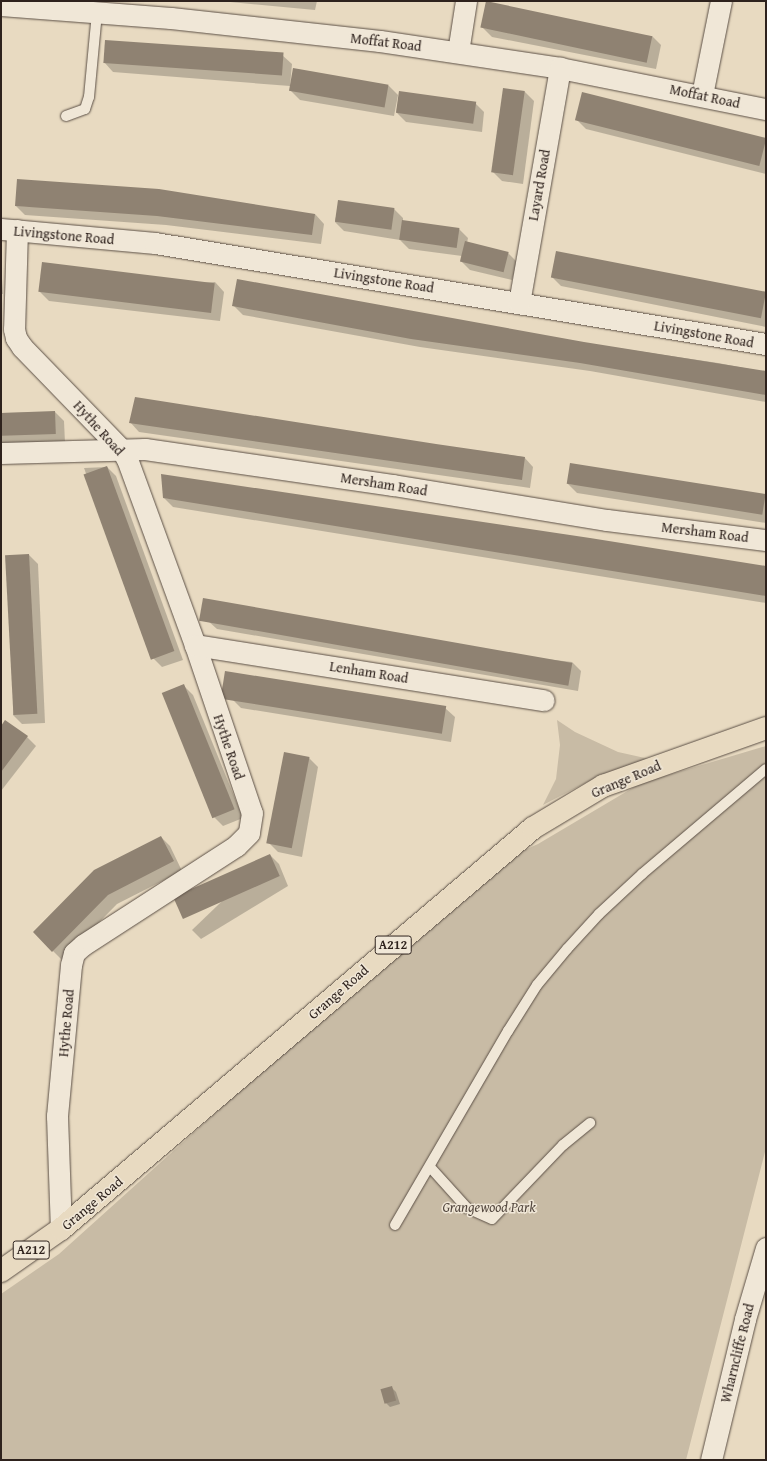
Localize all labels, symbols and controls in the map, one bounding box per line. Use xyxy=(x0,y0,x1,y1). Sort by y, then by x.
street label: Moffat Road xyxy=(349,29,423,55)
street label: Moffat Road xyxy=(668,80,742,112)
street label: Layard Road xyxy=(524,148,554,222)
street label: Livingstone Road xyxy=(13,222,115,248)
street label: Livingstone Road xyxy=(333,264,435,296)
street label: Livingstone Road xyxy=(653,317,755,351)
street label: Hythe Road xyxy=(70,397,128,459)
street label: Mersham Road xyxy=(339,469,429,499)
street label: Mersham Road xyxy=(660,518,750,546)
street label: Lenham Road xyxy=(328,657,410,687)
street label: Hythe Road xyxy=(210,712,248,782)
street label: Grange Road xyxy=(589,757,663,801)
road number: A212 xyxy=(374,934,412,956)
street label: Grange Road xyxy=(304,961,372,1023)
street label: Hythe Road xyxy=(55,988,77,1058)
street label: Grange Road xyxy=(58,1173,126,1233)
park label: Grangewood Park xyxy=(442,1199,536,1215)
road number: A212 xyxy=(12,1239,50,1261)
street label: Wharncliffe Road xyxy=(717,1302,757,1404)

